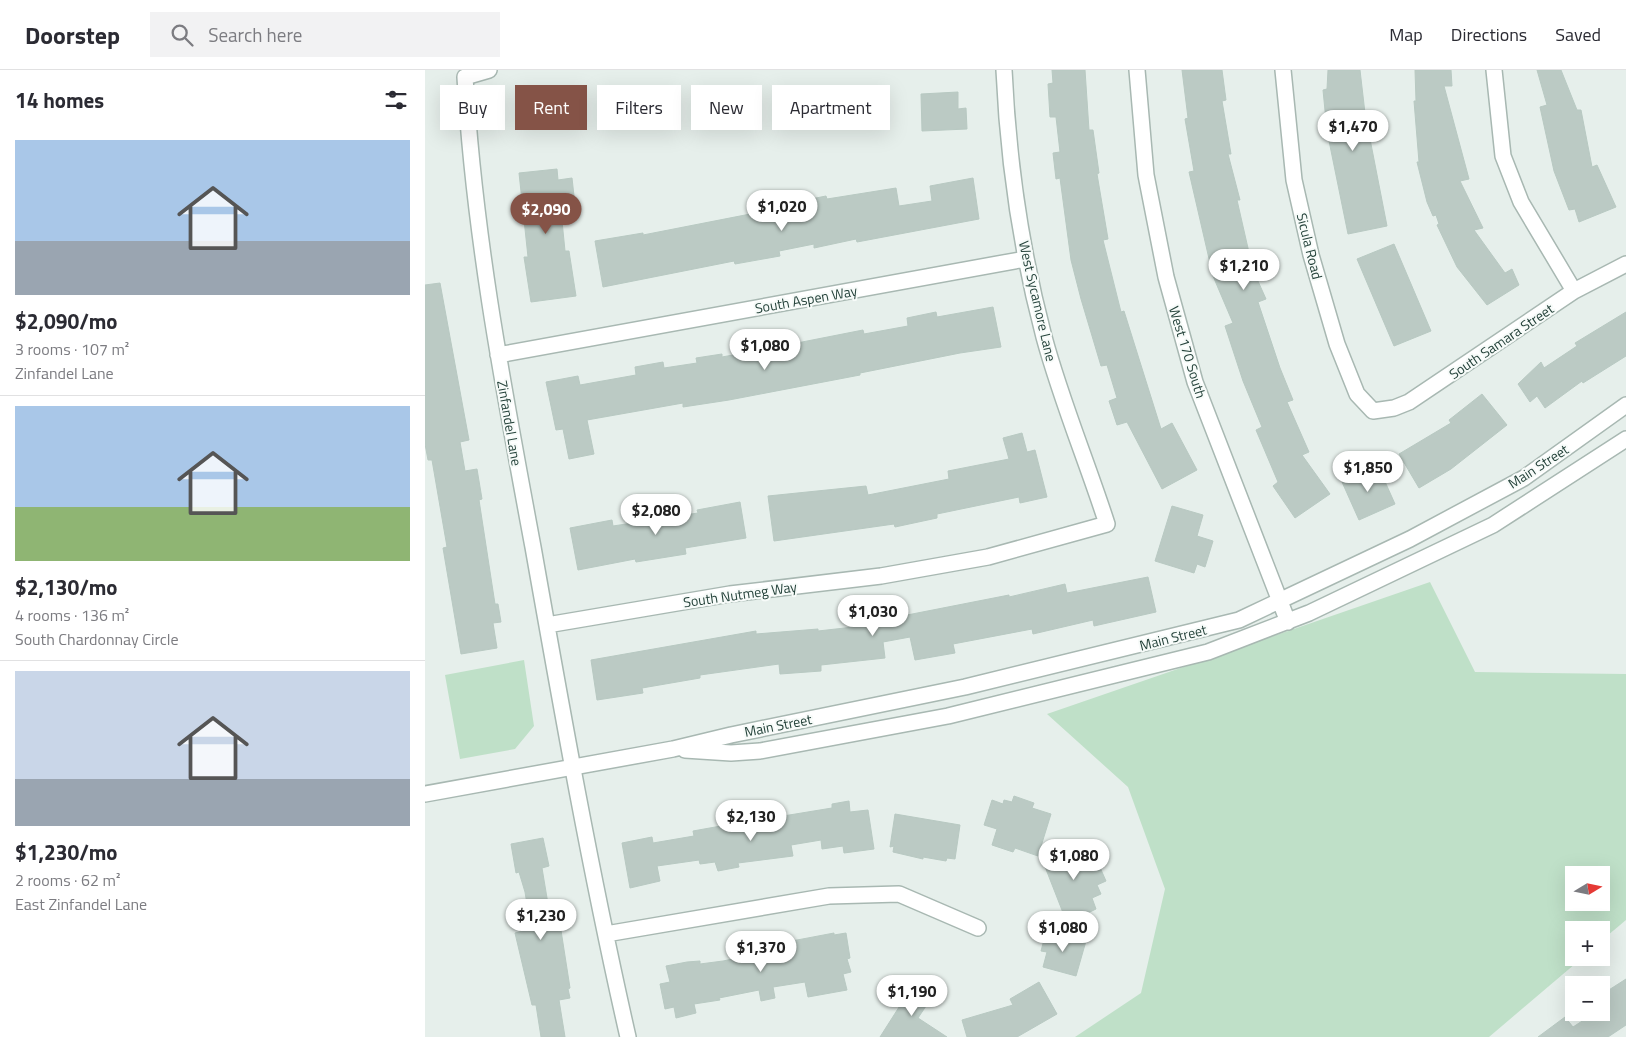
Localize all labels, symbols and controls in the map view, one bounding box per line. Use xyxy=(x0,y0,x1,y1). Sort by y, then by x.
search box xyxy=(150,12,500,57)
text: Doorstep xyxy=(25,17,120,53)
text: Search here xyxy=(208,20,302,49)
icon: search xyxy=(168,21,196,49)
text: Map xyxy=(1389,21,1423,48)
text: Directions xyxy=(1451,21,1527,48)
text: Saved xyxy=(1555,21,1601,48)
text: 14 homes xyxy=(15,84,104,116)
chip: Buy xyxy=(440,85,505,130)
chip: Rent xyxy=(515,85,587,130)
chip: Filters xyxy=(597,85,681,130)
chip: New xyxy=(691,85,762,130)
chip: Apartment xyxy=(772,85,890,130)
icon: filters xyxy=(382,86,410,114)
pin: $1,470 xyxy=(1312,109,1394,152)
text: $1,470 xyxy=(1328,114,1378,138)
icon: home xyxy=(168,173,258,263)
pin: $1,020 xyxy=(741,190,823,232)
pin: $2,090 xyxy=(505,192,587,235)
text: $1,020 xyxy=(757,194,807,218)
text: $2,090 xyxy=(521,197,571,221)
street label: Sicula Road xyxy=(1292,211,1328,281)
street label: West Sycamore Lane xyxy=(1014,239,1062,363)
pin: $1,210 xyxy=(1203,248,1285,291)
text: $1,210 xyxy=(1219,253,1269,277)
street label: South Aspen Way xyxy=(753,280,859,318)
street label: South Samara Street xyxy=(1444,298,1558,384)
street label: West 170 South xyxy=(1164,303,1212,401)
text: $2,090/mo xyxy=(15,305,117,337)
pin: $1,080 xyxy=(724,328,806,371)
text: $1,080 xyxy=(740,333,790,357)
text: 3 rooms · 107 m² xyxy=(15,337,129,361)
text: Zinfandel Lane xyxy=(15,361,114,385)
street label: Zinfandel Lane xyxy=(492,379,528,467)
icon: home xyxy=(168,438,258,528)
street label: Main Street xyxy=(1504,438,1573,493)
pin: $1,850 xyxy=(1327,450,1409,493)
text: $1,850 xyxy=(1343,455,1393,479)
pin: $2,080 xyxy=(615,494,697,536)
text: $2,080 xyxy=(631,498,681,522)
text: $2,130/mo xyxy=(15,571,117,603)
street label: South Nutmeg Way xyxy=(682,576,798,612)
pin: $1,030 xyxy=(832,594,914,637)
text: $1,030 xyxy=(848,599,898,623)
text: 4 rooms · 136 m² xyxy=(15,603,129,627)
street label: Main Street xyxy=(1137,619,1209,655)
text: South Chardonnay Circle xyxy=(15,627,179,651)
icon: home xyxy=(168,703,258,793)
street label: Main Street xyxy=(742,708,814,742)
pin: $2,130 xyxy=(710,800,792,842)
text: $2,130 xyxy=(726,804,776,828)
text: $1,230/mo xyxy=(15,836,117,868)
pin: $1,080 xyxy=(1033,838,1115,881)
text: $1,080 xyxy=(1049,843,1099,867)
north arrow xyxy=(1565,866,1610,911)
map controls xyxy=(1565,866,1610,1021)
text: 2 rooms · 62 m² xyxy=(15,868,120,892)
text: East Zinfandel Lane xyxy=(15,892,147,916)
pin: $1,230 xyxy=(500,898,582,941)
text: $1,230 xyxy=(516,903,566,927)
pin: $1,080 xyxy=(1022,910,1104,953)
text: $1,080 xyxy=(1038,915,1088,939)
button: + xyxy=(1565,921,1610,966)
pin: $1,370 xyxy=(720,930,802,973)
text: $1,370 xyxy=(736,935,786,959)
pin: $1,190 xyxy=(871,974,953,1017)
button: − xyxy=(1565,976,1610,1021)
text: $1,190 xyxy=(887,979,937,1003)

